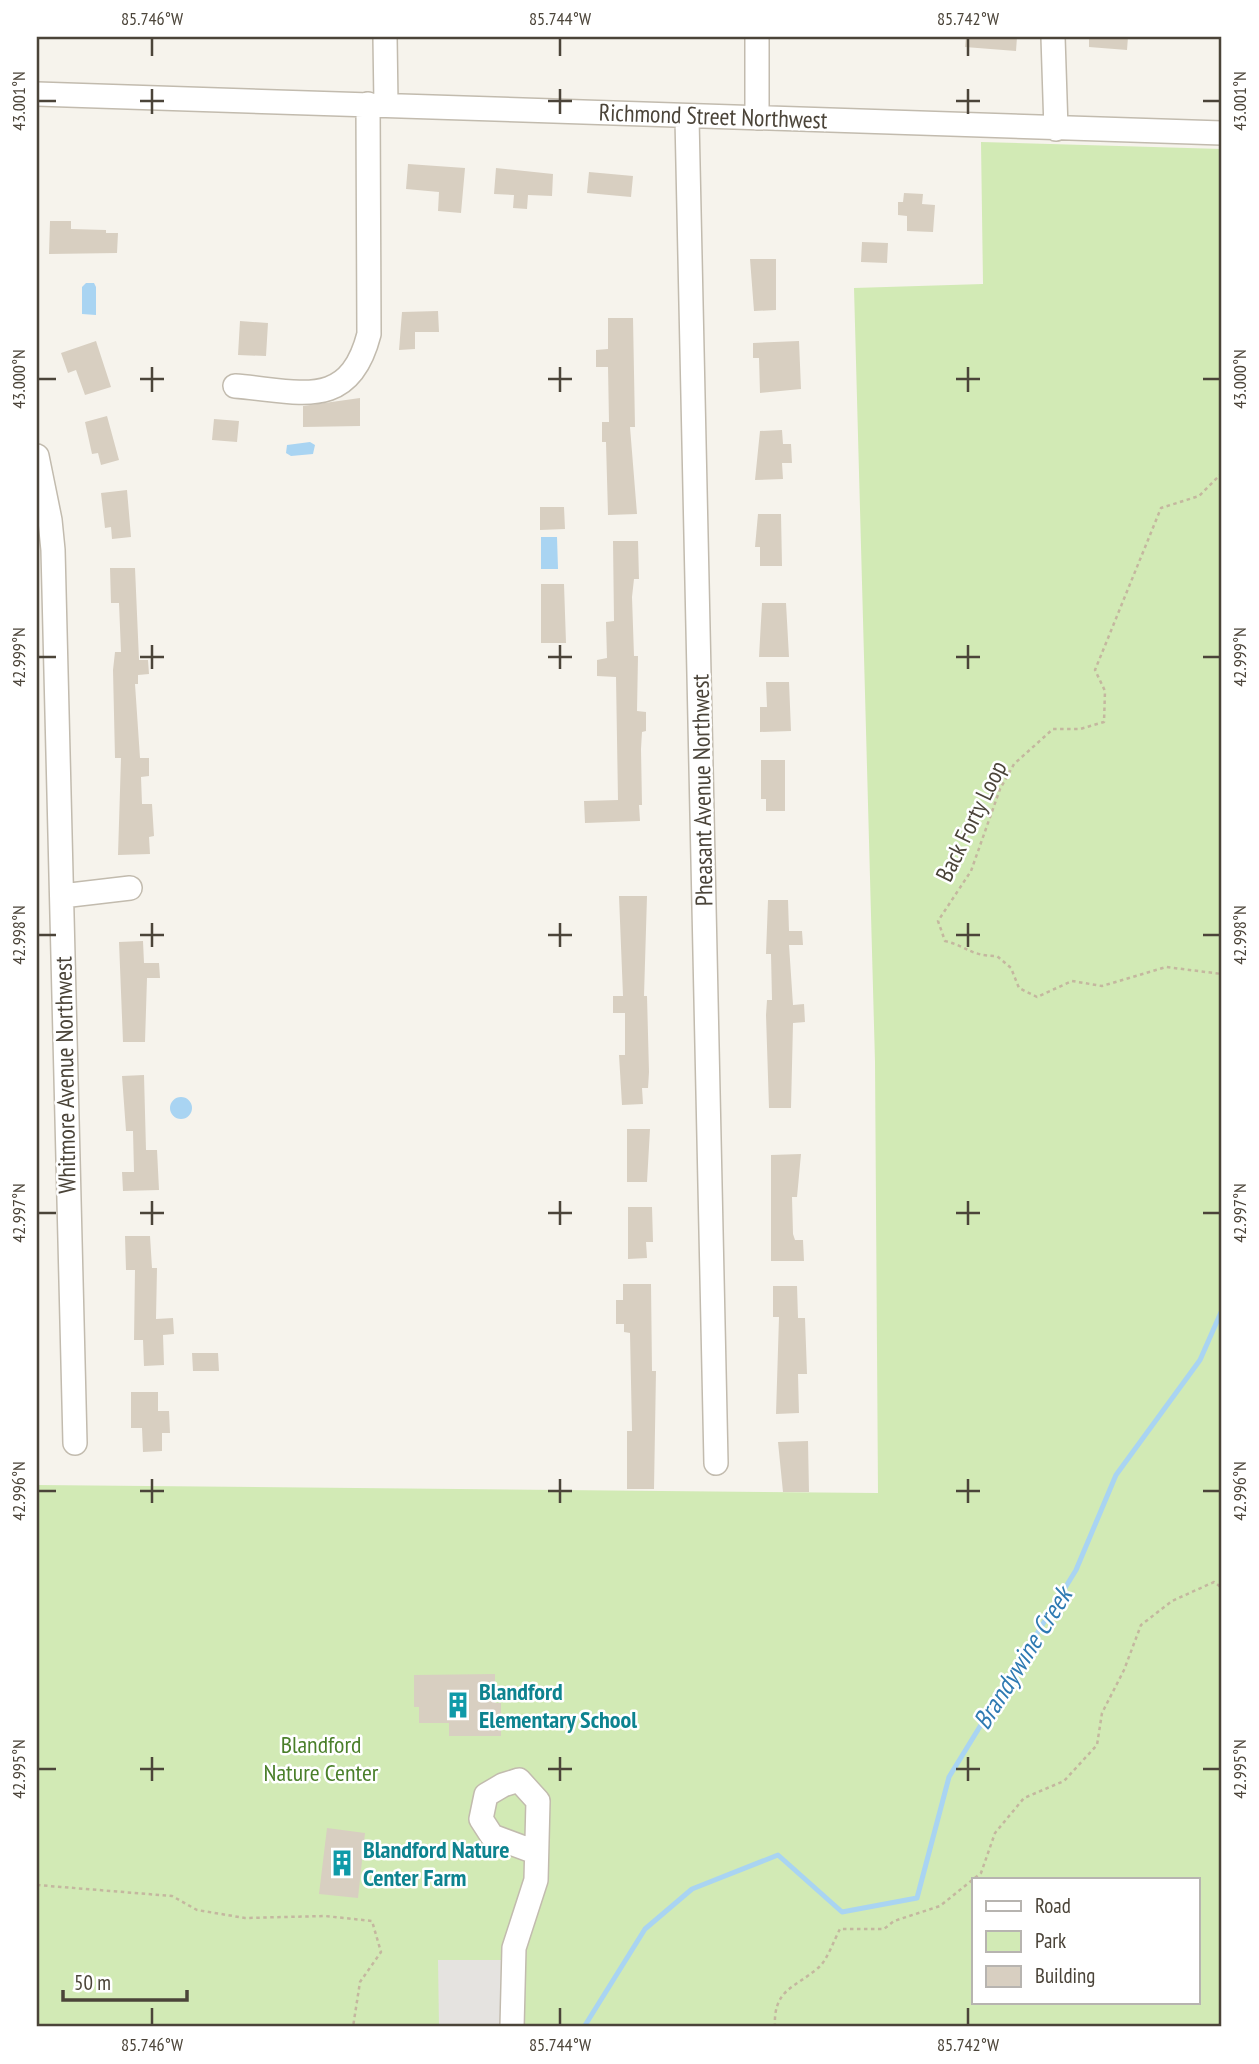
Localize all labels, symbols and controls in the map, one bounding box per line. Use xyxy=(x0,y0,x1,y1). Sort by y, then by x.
text: 85.746°W xyxy=(121,7,183,30)
text: 85.744°W xyxy=(529,7,591,30)
text: 85.742°W xyxy=(937,7,999,30)
text: 43.001°N xyxy=(7,71,30,131)
text: 43.001°N xyxy=(1228,71,1251,131)
street label: Richmond Street Northwest xyxy=(598,97,828,135)
text: 43.000°N xyxy=(7,349,30,409)
text: 43.000°N xyxy=(1228,349,1251,409)
text: 42.999°N xyxy=(7,627,30,687)
text: 42.999°N xyxy=(1228,627,1251,687)
street label: Pheasant Avenue Northwest xyxy=(684,673,720,906)
street label: Back Forty Loop xyxy=(928,755,1014,887)
text: 42.998°N xyxy=(7,905,30,965)
text: 42.998°N xyxy=(1228,905,1251,965)
street label: Whitmore Avenue Northwest xyxy=(47,956,83,1194)
text: 42.997°N xyxy=(7,1183,30,1243)
text: 42.997°N xyxy=(1228,1183,1251,1243)
text: 42.996°N xyxy=(7,1461,30,1521)
text: 42.996°N xyxy=(1228,1461,1251,1521)
water label: Brandywine Creek xyxy=(965,1578,1080,1735)
place label: Blandford Elementary School xyxy=(479,1676,637,1735)
building icon: Blandford Elementary School xyxy=(443,1690,473,1720)
park label: Blandford Nature Center xyxy=(264,1729,379,1788)
text: 42.995°N xyxy=(7,1739,30,1799)
text: 42.995°N xyxy=(1228,1739,1251,1799)
place label: Blandford Nature Center Farm xyxy=(363,1834,510,1893)
building icon: Blandford Nature Center Farm xyxy=(327,1848,357,1878)
legend xyxy=(972,1878,1200,2004)
text: Road xyxy=(1035,1892,1071,1919)
text: Park xyxy=(1035,1927,1066,1954)
scale bar xyxy=(63,1959,187,2003)
text: Building xyxy=(1035,1962,1095,1989)
text: 50 m xyxy=(74,1969,111,1996)
text: 85.746°W xyxy=(121,2033,183,2056)
text: 85.744°W xyxy=(529,2033,591,2056)
text: 85.742°W xyxy=(937,2033,999,2056)

